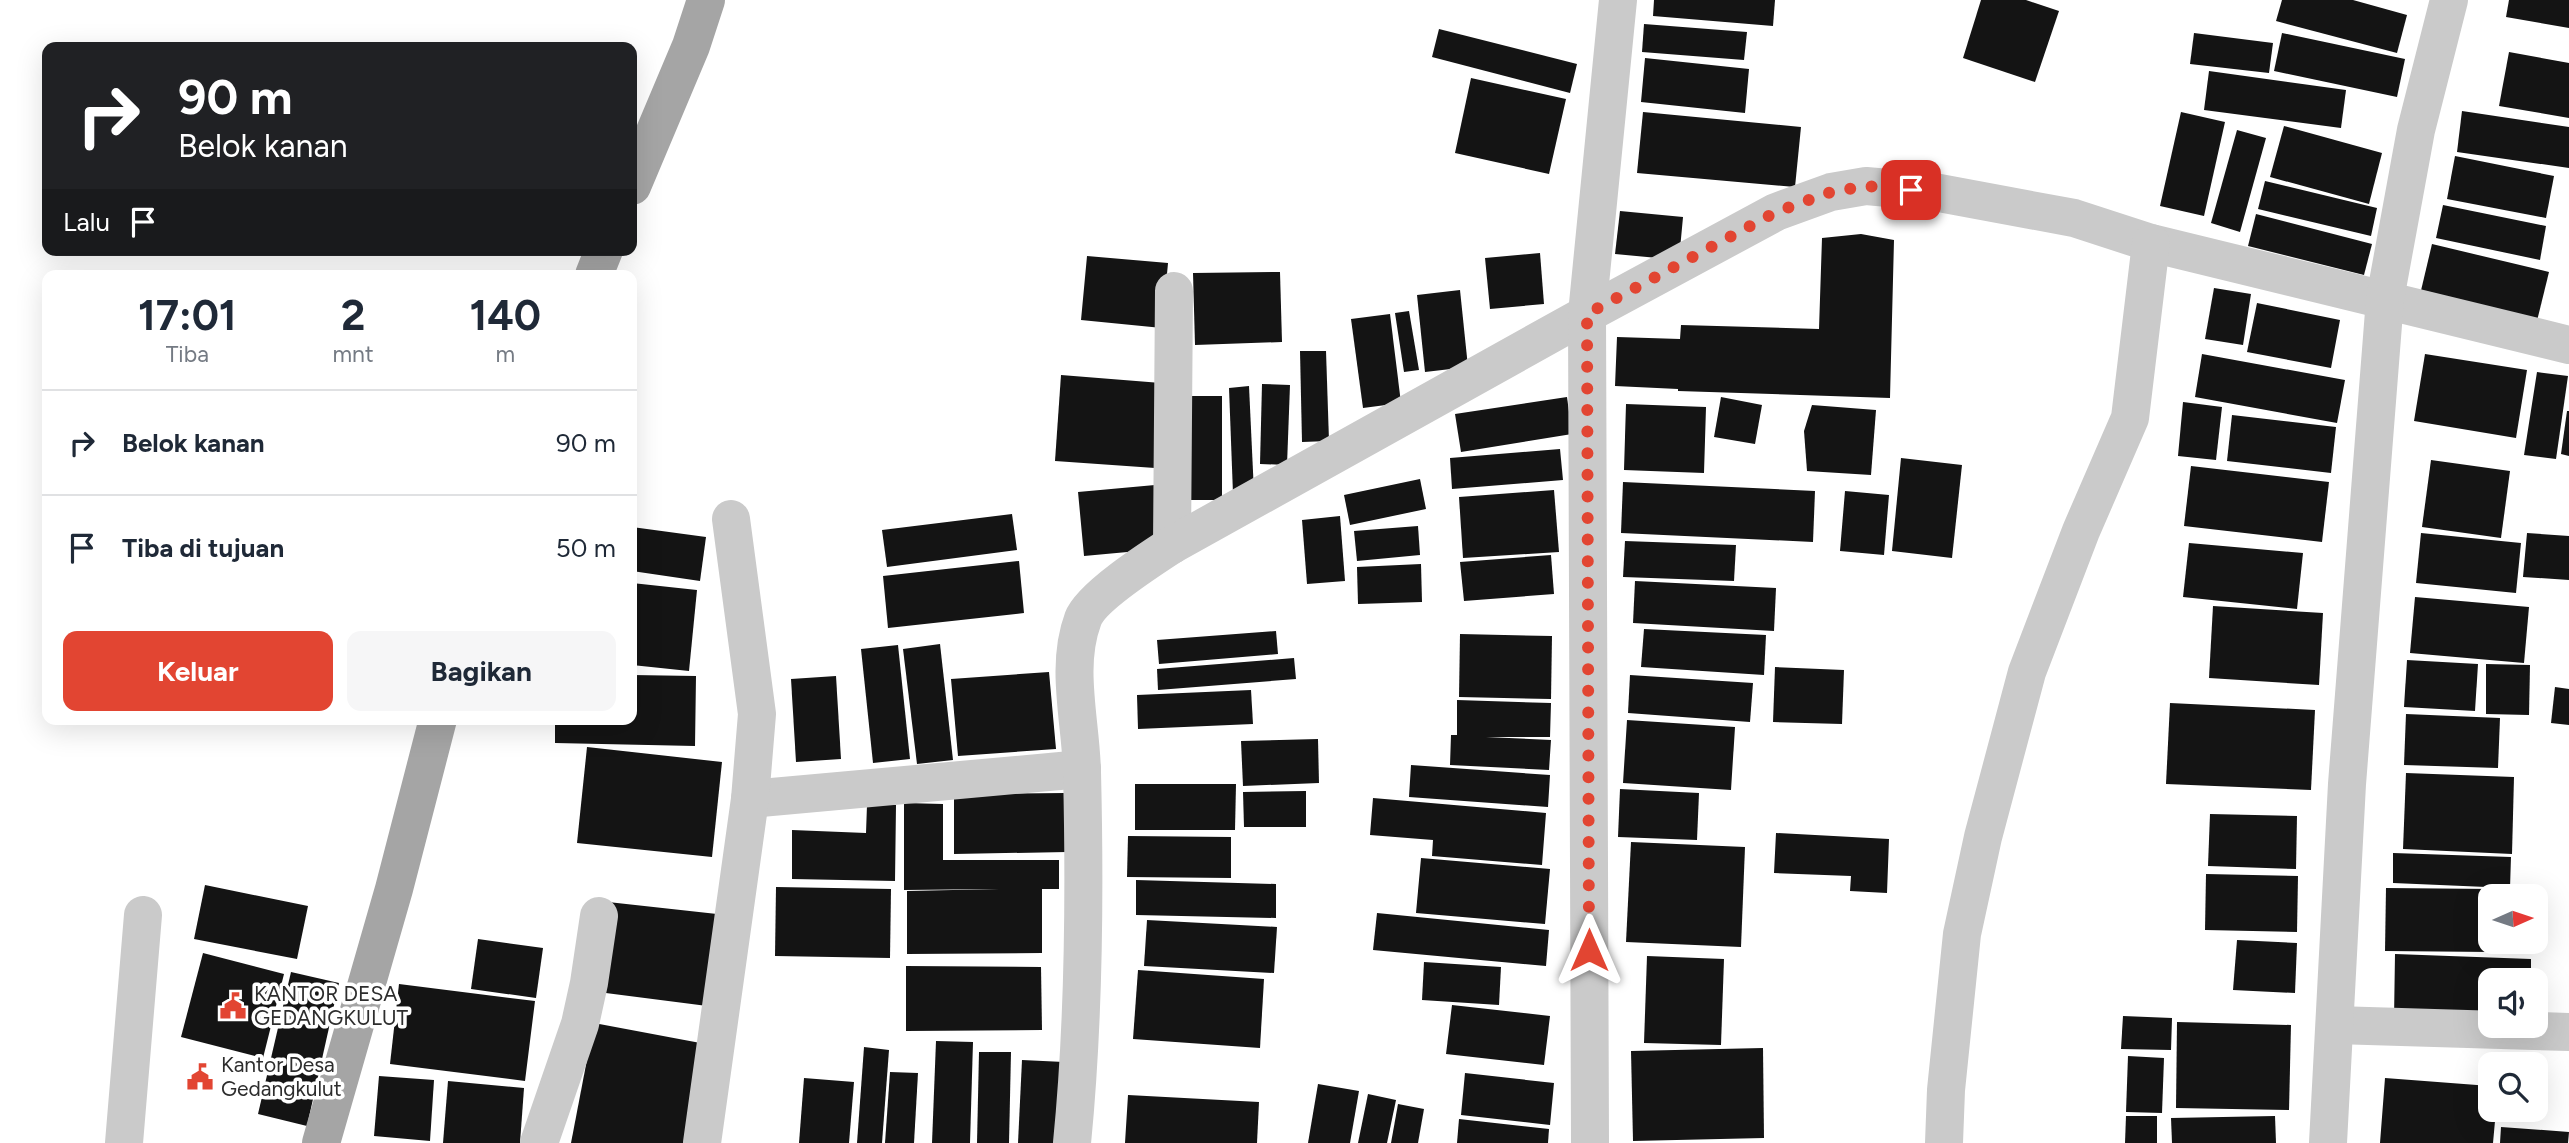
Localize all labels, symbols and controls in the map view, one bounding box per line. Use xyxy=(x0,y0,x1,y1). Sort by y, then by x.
text: 90 m xyxy=(178,67,293,126)
icon: right xyxy=(63,70,154,161)
text: Belok kanan xyxy=(178,127,348,165)
pin xyxy=(1881,160,1941,220)
icon: arrive xyxy=(1892,171,1930,209)
icon: arrive xyxy=(124,203,162,241)
text: Lalu xyxy=(63,206,110,238)
text: 17:01 xyxy=(138,290,237,341)
text: 2 xyxy=(341,290,365,341)
text: 140 xyxy=(470,290,541,341)
text: Tiba xyxy=(166,340,209,368)
text: mnt xyxy=(333,340,374,368)
text: m xyxy=(496,340,515,368)
icon: right xyxy=(63,424,101,462)
text: Belok kanan xyxy=(122,427,265,459)
text: 90 m xyxy=(556,427,616,459)
icon: arrive xyxy=(63,529,101,567)
text: Tiba di tujuan xyxy=(122,532,284,564)
text: 50 m xyxy=(556,532,616,564)
button: Keluar xyxy=(63,631,333,711)
button: Bagikan xyxy=(347,631,616,711)
north arrow xyxy=(2478,884,2548,954)
map controls xyxy=(2478,884,2548,1122)
position arrow xyxy=(1552,913,1626,987)
button: sound xyxy=(2478,968,2548,1038)
place label: KANTOR DESA GEDANGKULUT xyxy=(254,981,409,1030)
public building icon: KANTOR DESA GEDANGKULUT xyxy=(218,991,248,1021)
place label: Kantor Desa Gedangkulut xyxy=(221,1052,342,1101)
button: search xyxy=(2478,1052,2548,1122)
public building icon: Kantor Desa Gedangkulut xyxy=(185,1062,215,1092)

